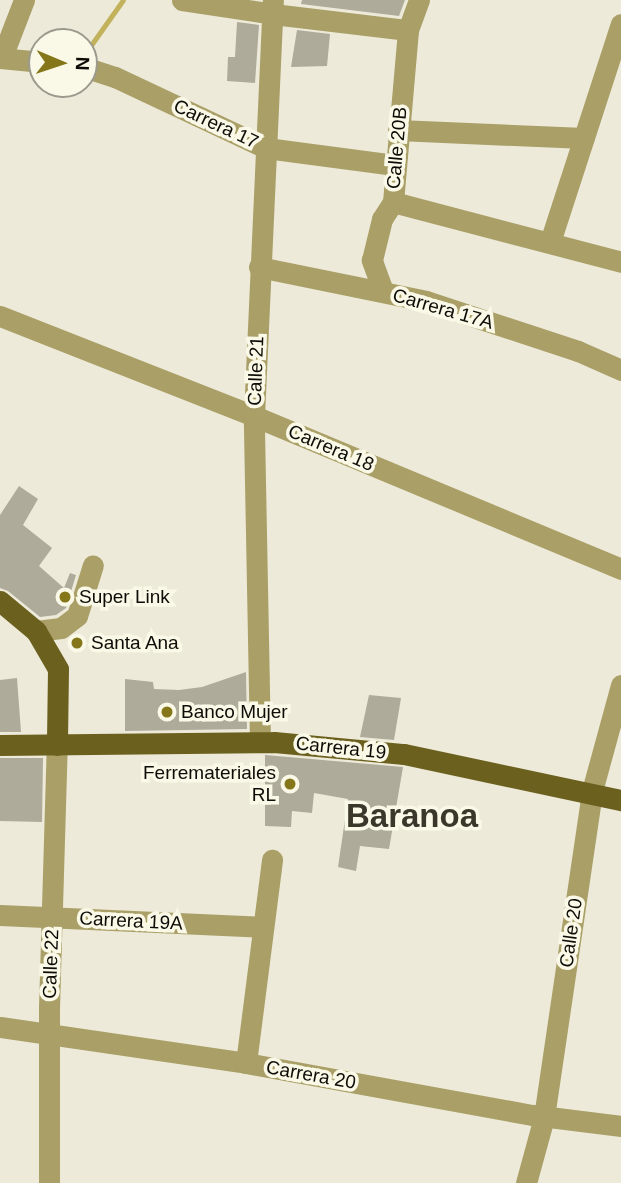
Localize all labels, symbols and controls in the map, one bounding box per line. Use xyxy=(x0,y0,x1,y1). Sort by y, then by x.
north arrow xyxy=(28,28,98,98)
text: N xyxy=(72,56,93,71)
street label: Carrera 17 xyxy=(170,94,262,154)
street label: Calle 20B xyxy=(382,106,412,190)
street label: Carrera 17A xyxy=(390,284,496,334)
street label: Calle 21 xyxy=(243,336,269,406)
street label: Carrera 18 xyxy=(285,420,377,476)
place label: Super Link xyxy=(79,586,170,608)
marker: Super Link xyxy=(57,589,73,605)
place label: Santa Ana xyxy=(91,632,180,654)
marker: Santa Ana xyxy=(69,635,85,651)
place label: Banco Mujer xyxy=(181,701,288,723)
marker: Banco Mujer xyxy=(159,704,175,720)
street label: Carrera 19 xyxy=(295,732,387,764)
place label: Ferremateriales RL xyxy=(143,762,276,806)
marker: Ferremateriales RL xyxy=(282,776,298,792)
district label: Baranoa xyxy=(346,796,478,836)
street label: Calle 20 xyxy=(555,897,587,969)
street label: Carrera 19A xyxy=(79,907,183,935)
street label: Calle 22 xyxy=(38,929,64,999)
street label: Carrera 20 xyxy=(264,1056,358,1094)

